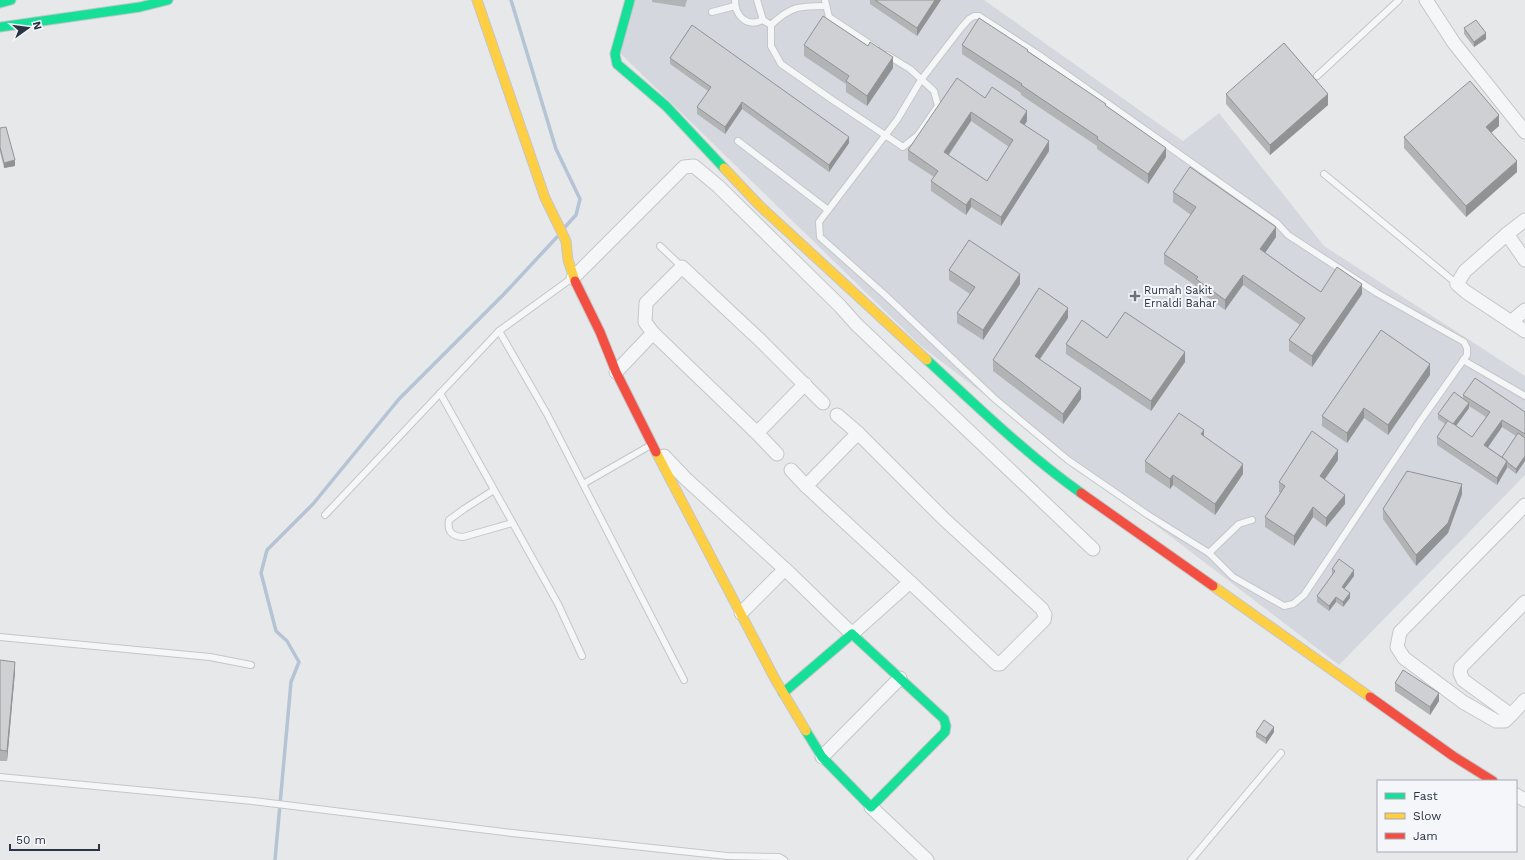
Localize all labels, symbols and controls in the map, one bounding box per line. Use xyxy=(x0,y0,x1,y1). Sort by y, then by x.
north arrow xyxy=(8,8,48,48)
text: N xyxy=(30,20,45,31)
place label: Rumah Sakit Ernaldi Bahar xyxy=(1144,284,1217,310)
marker: Rumah Sakit Ernaldi Bahar xyxy=(1129,290,1141,302)
legend xyxy=(1377,780,1517,852)
text: Fast xyxy=(1413,789,1438,803)
text: Slow xyxy=(1413,809,1441,823)
scale bar xyxy=(10,826,99,852)
text: Jam xyxy=(1413,829,1438,843)
text: 50 m xyxy=(16,833,46,847)

